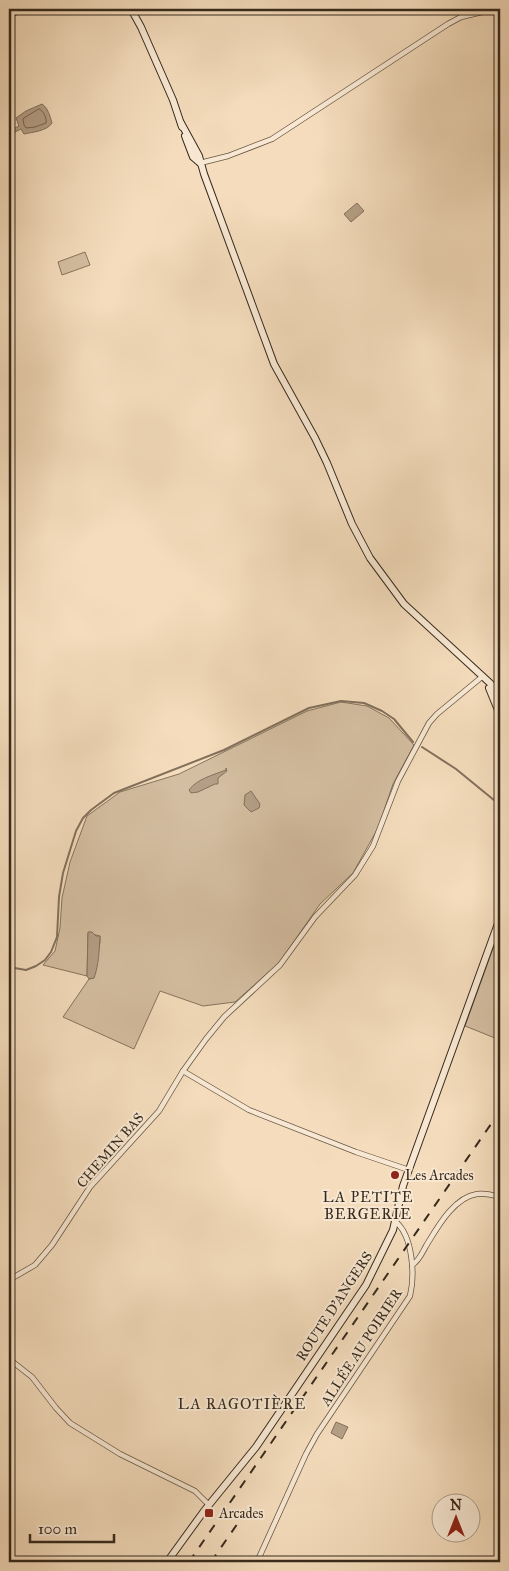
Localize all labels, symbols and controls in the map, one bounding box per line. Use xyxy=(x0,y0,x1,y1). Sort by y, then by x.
street label: CHEMIN BAS xyxy=(73,1109,148,1191)
place label: Les Arcades xyxy=(405,1167,474,1184)
marker: Les Arcades xyxy=(389,1169,401,1181)
district label: LA PETITE BERGERIE xyxy=(323,1188,413,1223)
street label: ROUTE D'ANGERS xyxy=(293,1248,376,1364)
street label: ALLÉE AU POIRIER xyxy=(315,1283,406,1410)
district label: LA RAGOTIÈRE xyxy=(178,1394,306,1413)
north arrow xyxy=(432,1494,482,1544)
text: N xyxy=(450,1497,462,1514)
place label: Arcades xyxy=(218,1505,263,1522)
marker: Arcades xyxy=(203,1507,215,1519)
scale bar xyxy=(30,1511,114,1543)
text: 100 m xyxy=(38,1520,78,1538)

